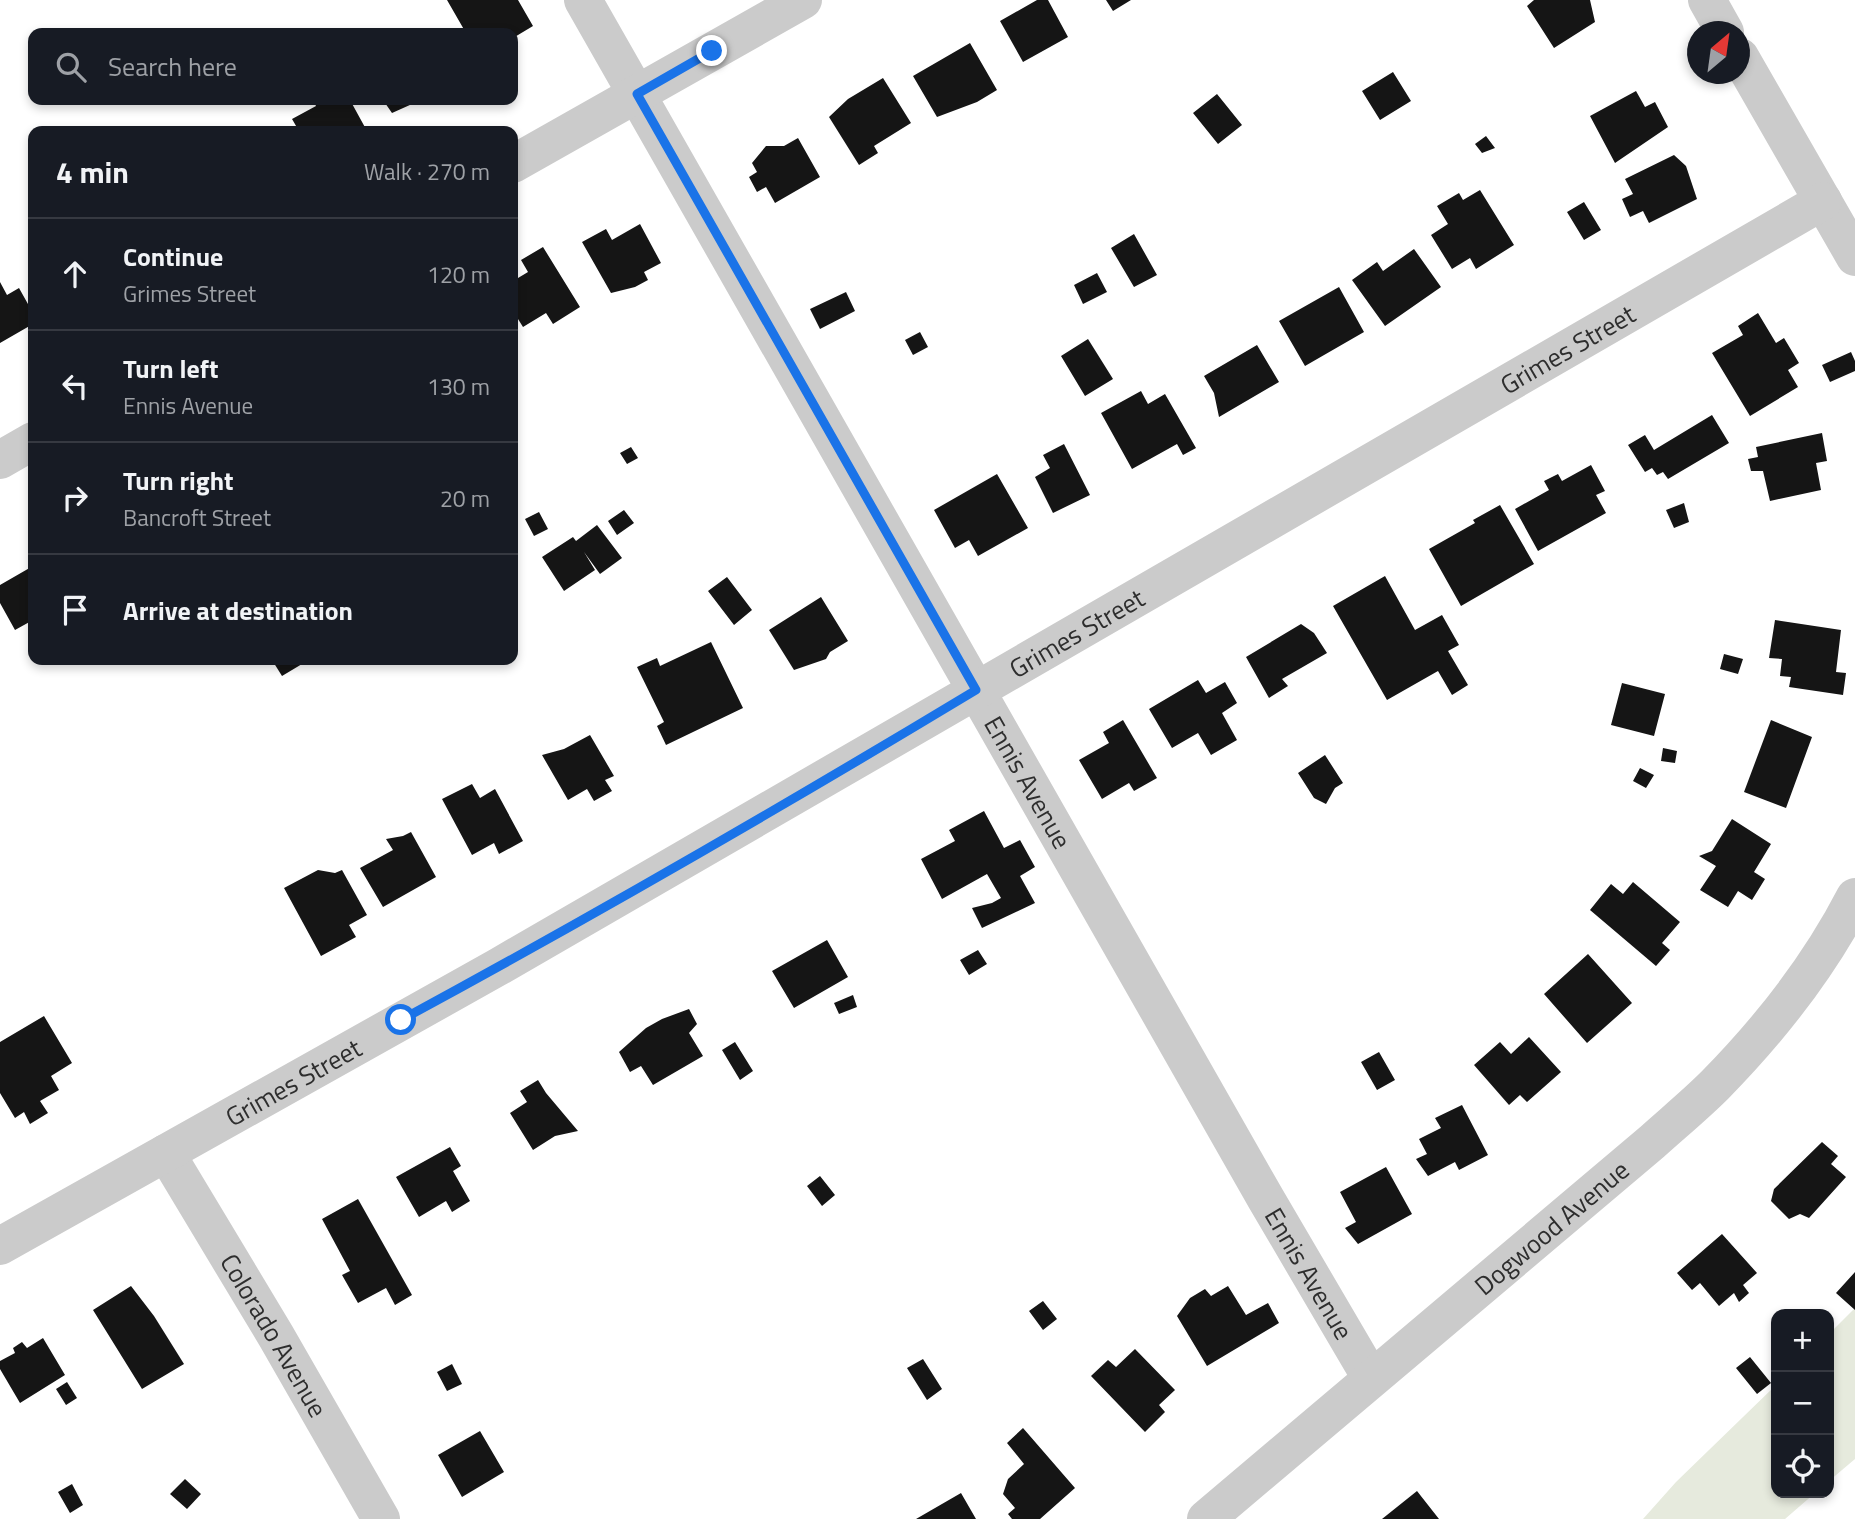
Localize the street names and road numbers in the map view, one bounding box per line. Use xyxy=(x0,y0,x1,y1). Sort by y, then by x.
street label: Grimes Street xyxy=(1492,294,1642,403)
street label: Grimes Street xyxy=(1002,578,1151,687)
street label: Ennis Avenue xyxy=(975,708,1082,856)
street label: Grimes Street xyxy=(218,1028,368,1136)
street label: Dogwood Avenue xyxy=(1465,1150,1637,1304)
street label: Ennis Avenue xyxy=(1256,1200,1364,1347)
street label: Colorado Avenue xyxy=(211,1246,338,1424)

